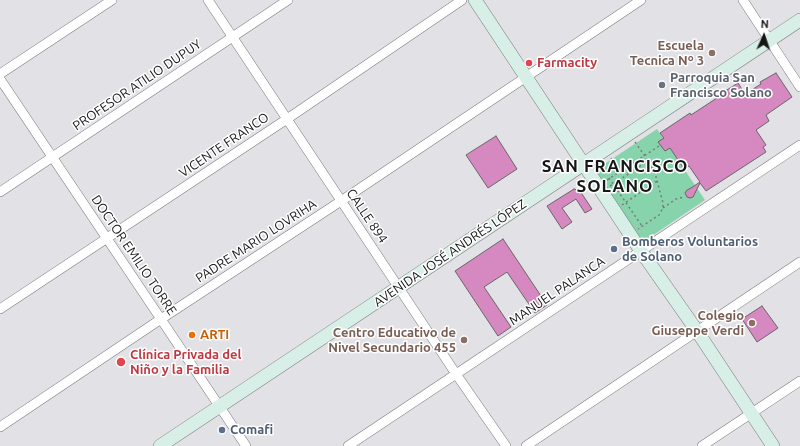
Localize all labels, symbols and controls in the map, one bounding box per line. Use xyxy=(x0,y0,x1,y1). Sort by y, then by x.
north arrow xyxy=(744,16,784,56)
text: N xyxy=(760,18,769,30)
street label: PROFESOR ATILIO DUPUY xyxy=(70,36,204,134)
place label: Escuela Tecnica Nº 3 xyxy=(630,38,704,69)
marker: Escuela Tecnica Nº 3 xyxy=(707,48,717,58)
place label: Farmacity xyxy=(537,55,597,71)
marker: Farmacity xyxy=(524,58,534,68)
place label: Parroquia San Francisco Solano xyxy=(670,70,772,101)
marker: Parroquia San Francisco Solano xyxy=(657,80,667,90)
street label: VICENTE FRANCO xyxy=(176,109,272,181)
district label: SAN FRANCISCO SOLANO xyxy=(542,156,688,196)
street label: CALLE 894 xyxy=(343,186,391,246)
street label: DOCTOR EMILIO TORRE xyxy=(88,192,180,318)
street label: PADRE MARIO LOVRIHA xyxy=(193,196,319,286)
street label: AVENIDA JOSÉ ANDRÉS LÓPEZ xyxy=(371,196,529,310)
place label: Bomberos Voluntarios de Solano xyxy=(622,234,758,265)
marker: Bomberos Voluntarios de Solano xyxy=(609,244,619,254)
street label: MANUEL PALANCA xyxy=(506,253,608,329)
place label: Colegio Giuseppe Verdi xyxy=(651,308,744,339)
marker: Colegio Giuseppe Verdi xyxy=(747,318,757,328)
place label: Centro Educativo de Nivel Secundario 455 xyxy=(328,325,456,356)
place label: ARTI xyxy=(200,327,229,343)
marker: ARTI xyxy=(187,330,197,340)
marker: Centro Educativo de Nivel Secundario 455 xyxy=(459,335,469,345)
place label: Clínica Privada del Niño y la Familia xyxy=(130,347,241,378)
marker: Clínica Privada del Niño y la Familia xyxy=(115,356,127,368)
place label: Comafi xyxy=(230,422,273,438)
marker: Comafi xyxy=(217,425,227,435)

